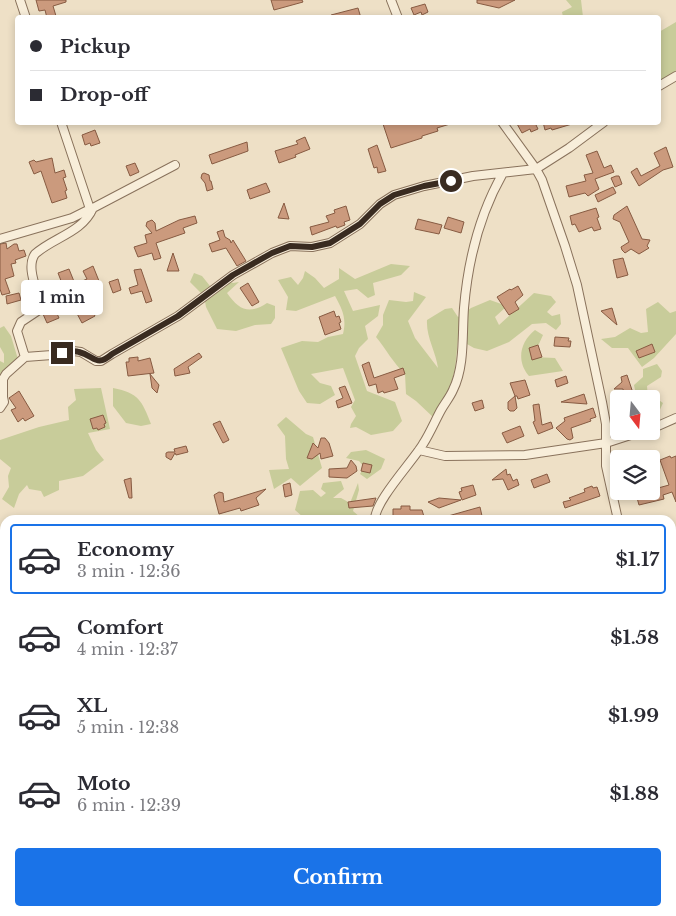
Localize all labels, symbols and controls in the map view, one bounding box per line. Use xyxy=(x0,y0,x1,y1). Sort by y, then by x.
text: Pickup xyxy=(60,35,131,58)
text: Drop-off xyxy=(60,83,149,106)
route start xyxy=(440,170,462,192)
callout: 1 min xyxy=(21,280,103,316)
text: 1 min xyxy=(39,287,85,307)
route end xyxy=(51,342,73,364)
north arrow xyxy=(610,390,660,440)
map controls xyxy=(610,390,660,500)
button: layers xyxy=(610,450,660,500)
icon: car xyxy=(17,537,62,582)
text: Economy xyxy=(77,538,174,561)
text: $1.17 xyxy=(615,548,659,571)
text: 3 min · 12:36 xyxy=(77,561,181,581)
icon: car xyxy=(17,615,62,660)
text: Comfort xyxy=(77,616,164,639)
text: $1.58 xyxy=(610,626,659,649)
text: 4 min · 12:37 xyxy=(77,639,178,659)
icon: car xyxy=(17,693,62,738)
text: XL xyxy=(77,694,107,717)
text: $1.99 xyxy=(608,704,659,727)
text: 5 min · 12:38 xyxy=(77,717,179,737)
icon: car xyxy=(17,771,62,816)
text: Moto xyxy=(77,772,131,795)
text: $1.88 xyxy=(609,782,659,805)
text: 6 min · 12:39 xyxy=(77,795,181,815)
button: Confirm xyxy=(15,848,661,906)

